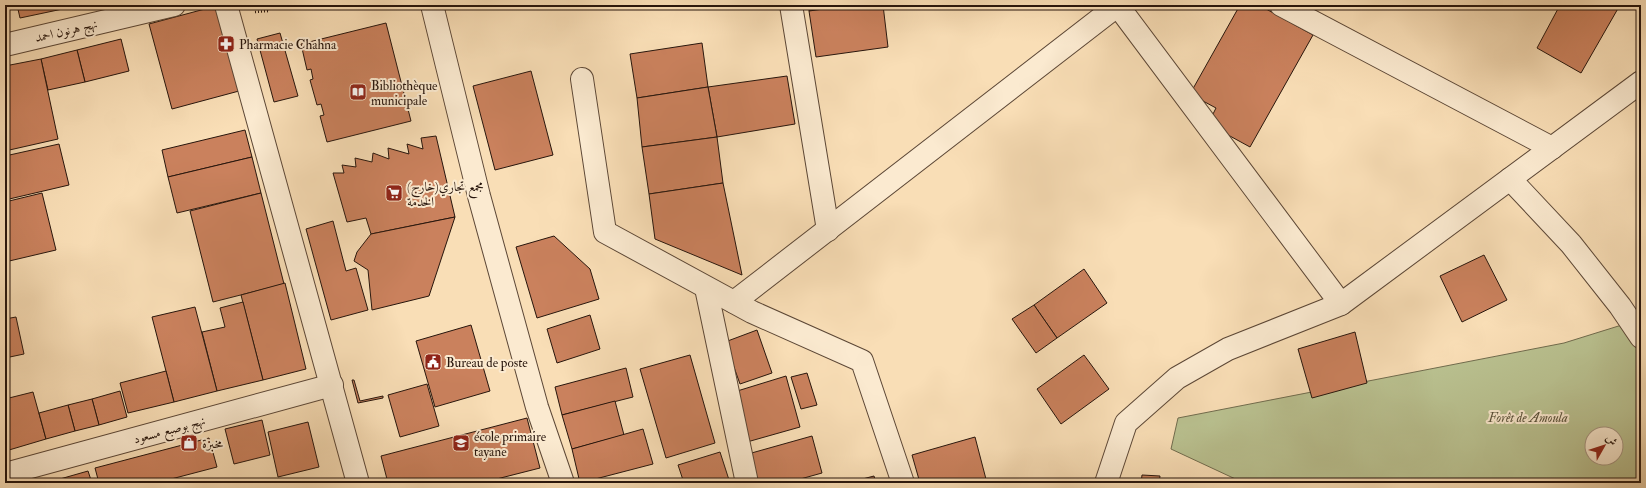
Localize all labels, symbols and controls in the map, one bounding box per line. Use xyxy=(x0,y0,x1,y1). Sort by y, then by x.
street label: نهج هرنون احمد xyxy=(33,16,100,49)
pharmacy icon: Pharmacie Chahna xyxy=(216,34,236,54)
place label: Pharmacie Chahna xyxy=(239,37,337,53)
place label: Bibliothèque municipale xyxy=(371,78,438,110)
library icon: Bibliothèque municipale xyxy=(348,82,368,102)
place label: (مجمع تجاري(خارج الخدمة xyxy=(407,179,484,210)
supermarket icon: (مجمع تجاري(خارج الخدمة xyxy=(384,183,404,203)
public building icon: Bureau de poste xyxy=(423,352,443,372)
place label: Bureau de poste xyxy=(446,355,528,372)
park label: Forêt de Amoula xyxy=(1487,410,1568,426)
street label: نهج بوصبع مسعود xyxy=(132,413,208,451)
north arrow xyxy=(1584,426,1624,466)
place label: école primaire tayane xyxy=(474,429,547,461)
text: ش xyxy=(1603,432,1620,448)
shop icon: مخبزة xyxy=(179,433,199,453)
school or university icon: école primaire tayane xyxy=(451,433,471,453)
place label: مخبزة xyxy=(202,436,223,452)

